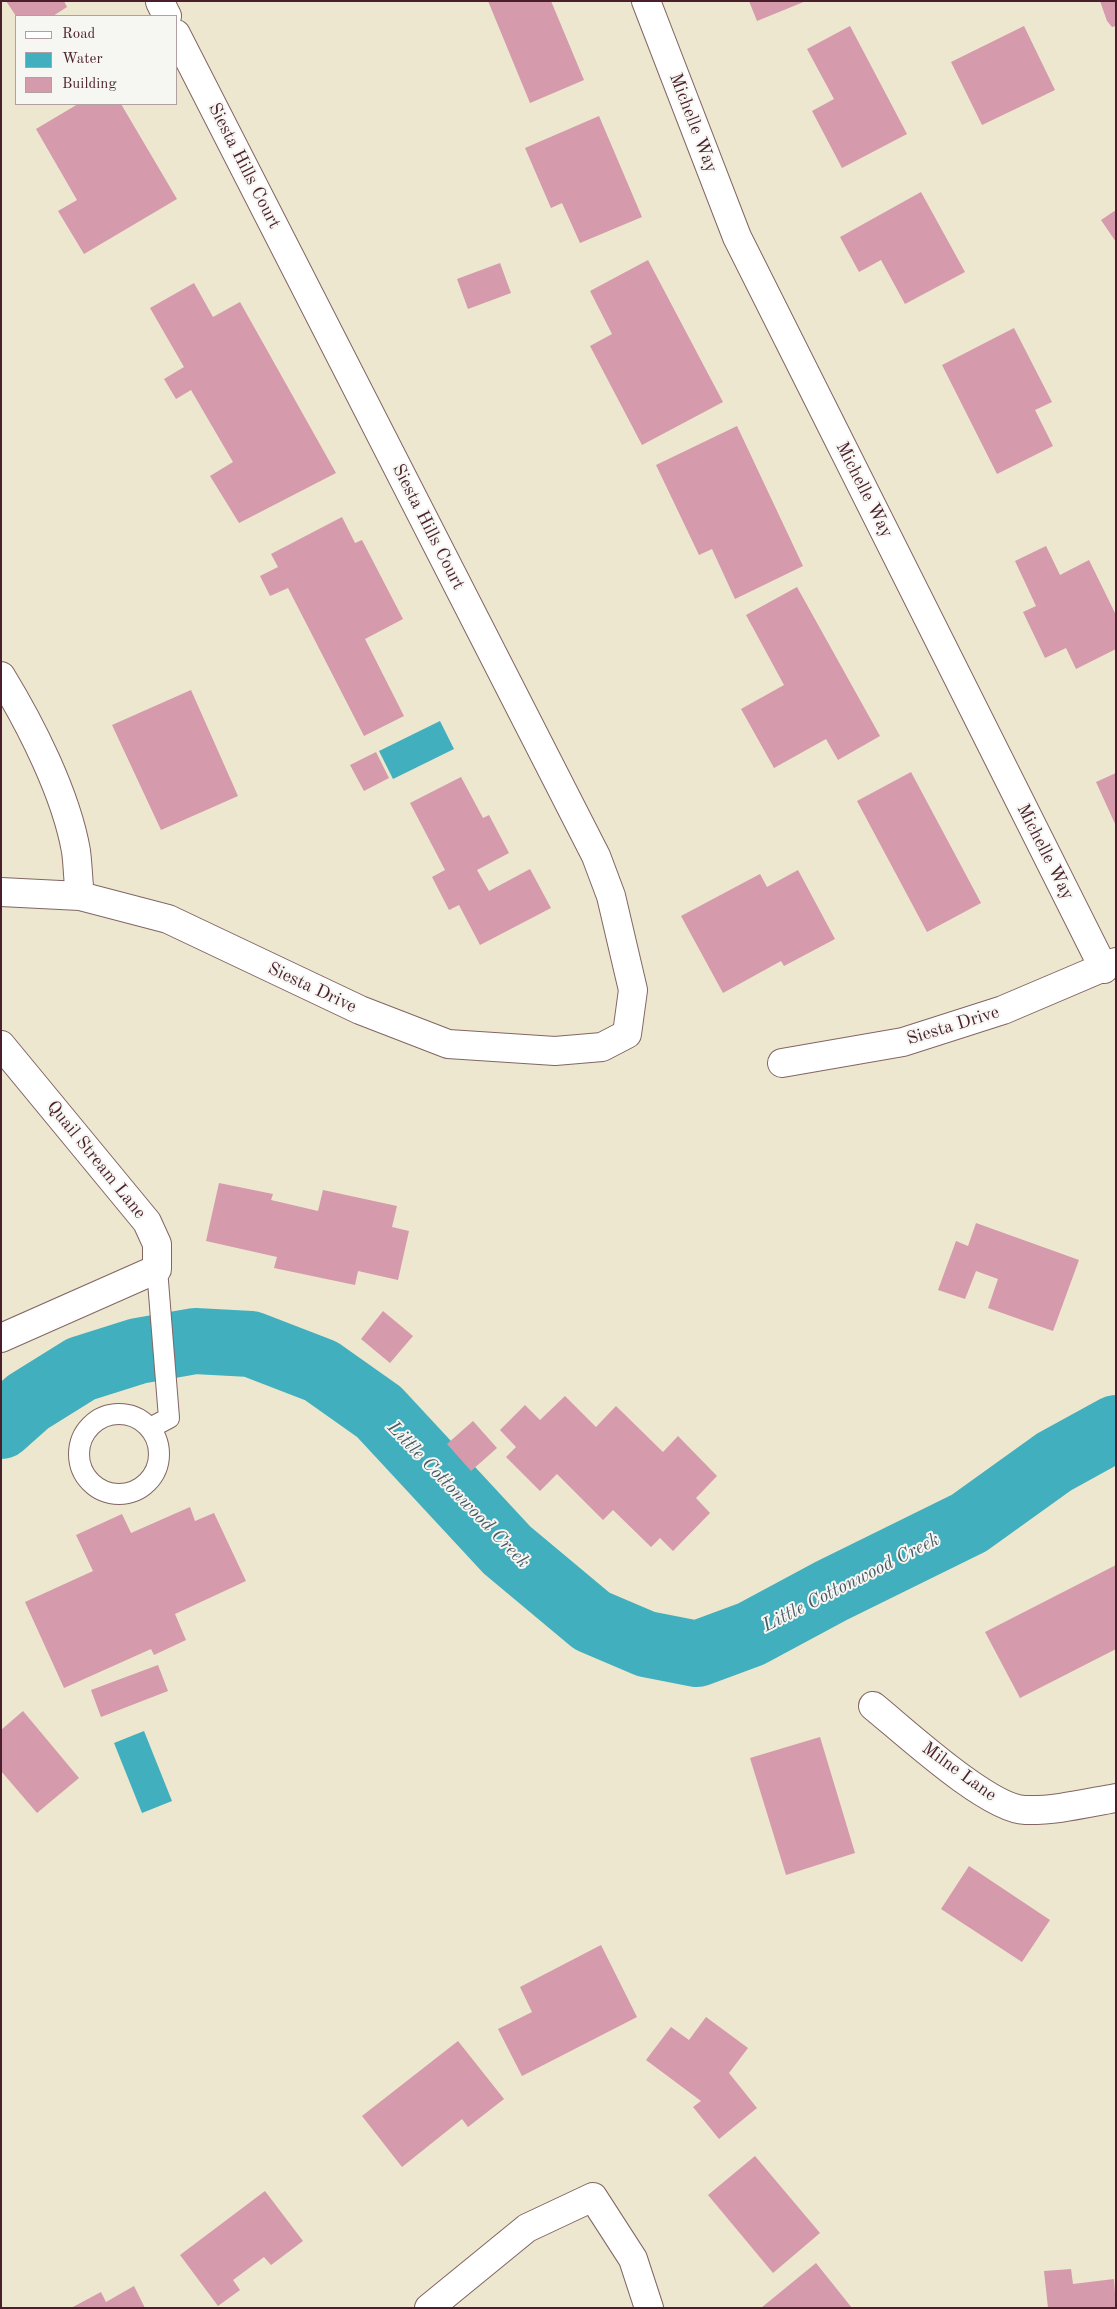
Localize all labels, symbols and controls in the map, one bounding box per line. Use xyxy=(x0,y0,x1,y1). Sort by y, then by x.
legend xyxy=(15,15,178,105)
text: Road xyxy=(62,27,95,42)
text: Water xyxy=(62,52,103,67)
street label: Michelle Way xyxy=(664,70,722,176)
text: Building xyxy=(62,77,117,92)
street label: Siesta Hills Court xyxy=(203,100,285,232)
street label: Michelle Way xyxy=(831,438,897,542)
street label: Siesta Hills Court xyxy=(387,461,469,593)
street label: Michelle Way xyxy=(1012,800,1078,904)
street label: Siesta Drive xyxy=(264,958,360,1018)
street label: Siesta Drive xyxy=(904,1002,1002,1050)
street label: Quail Stream Lane xyxy=(42,1096,150,1224)
water label: Little Cottonwood Creek xyxy=(382,1417,534,1573)
water label: Little Cottonwood Creek xyxy=(759,1528,943,1638)
street label: Milne Lane xyxy=(918,1738,1000,1806)

